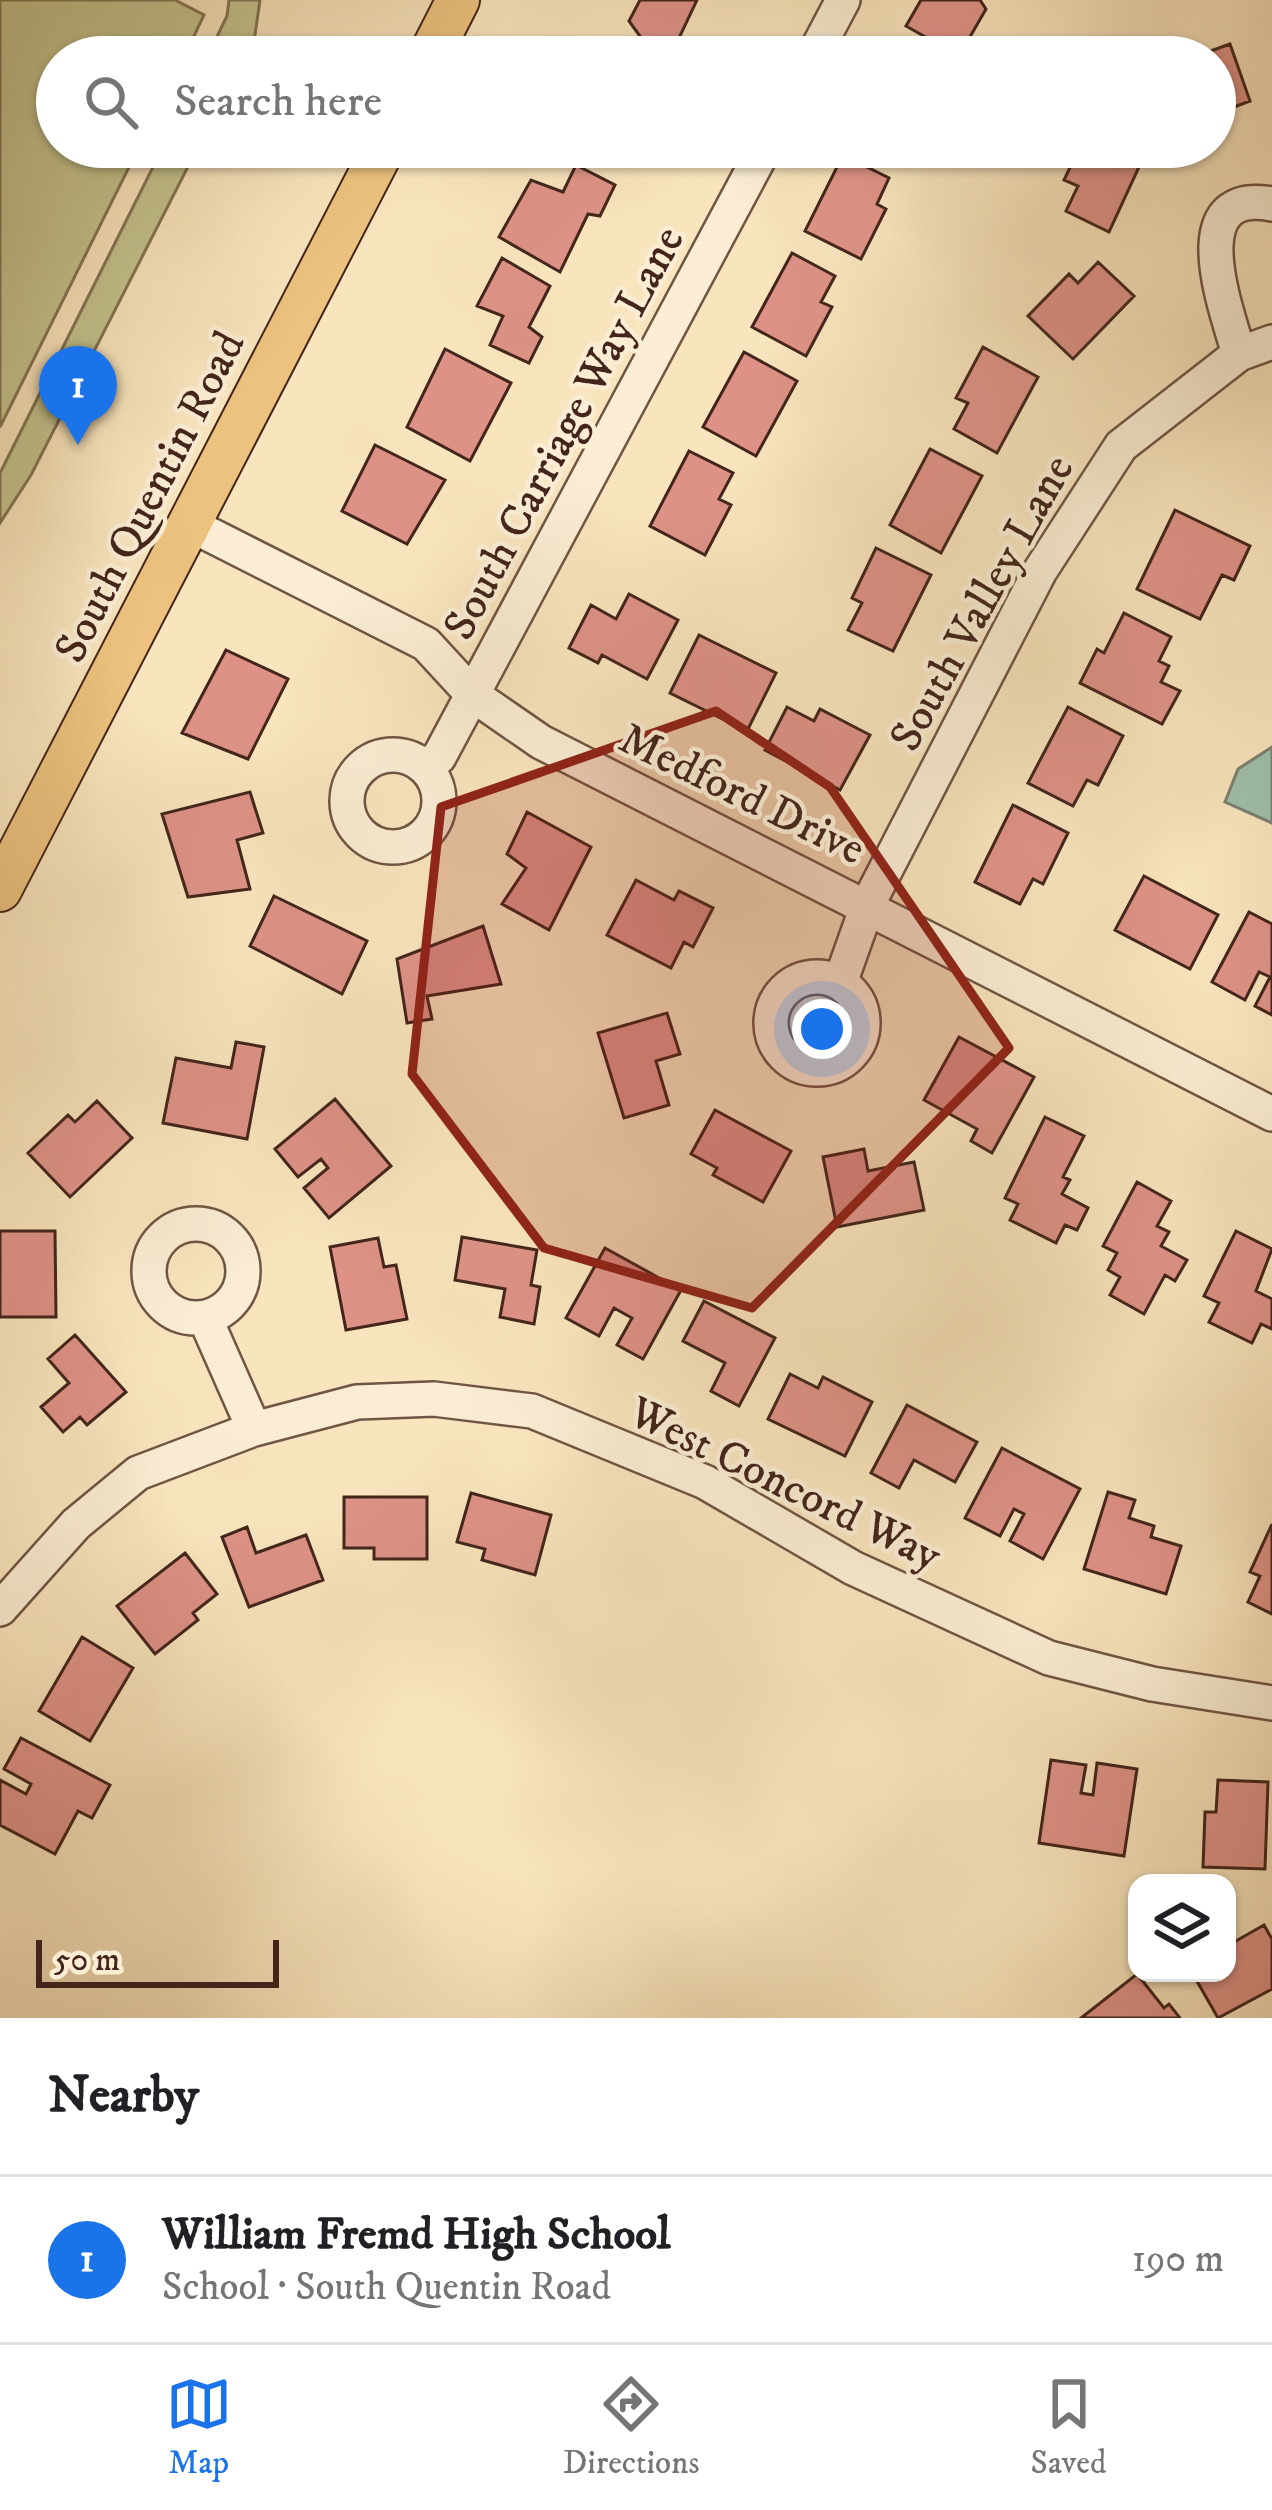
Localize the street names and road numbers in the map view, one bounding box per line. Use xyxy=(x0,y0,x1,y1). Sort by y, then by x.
street label: South Carriage Way Lane xyxy=(432,217,697,650)
street label: South Quentin Road xyxy=(43,322,259,672)
street label: South Valley Lane xyxy=(878,446,1087,761)
street label: Medford Drive xyxy=(610,711,874,878)
street label: West Concord Way xyxy=(618,1384,951,1585)

